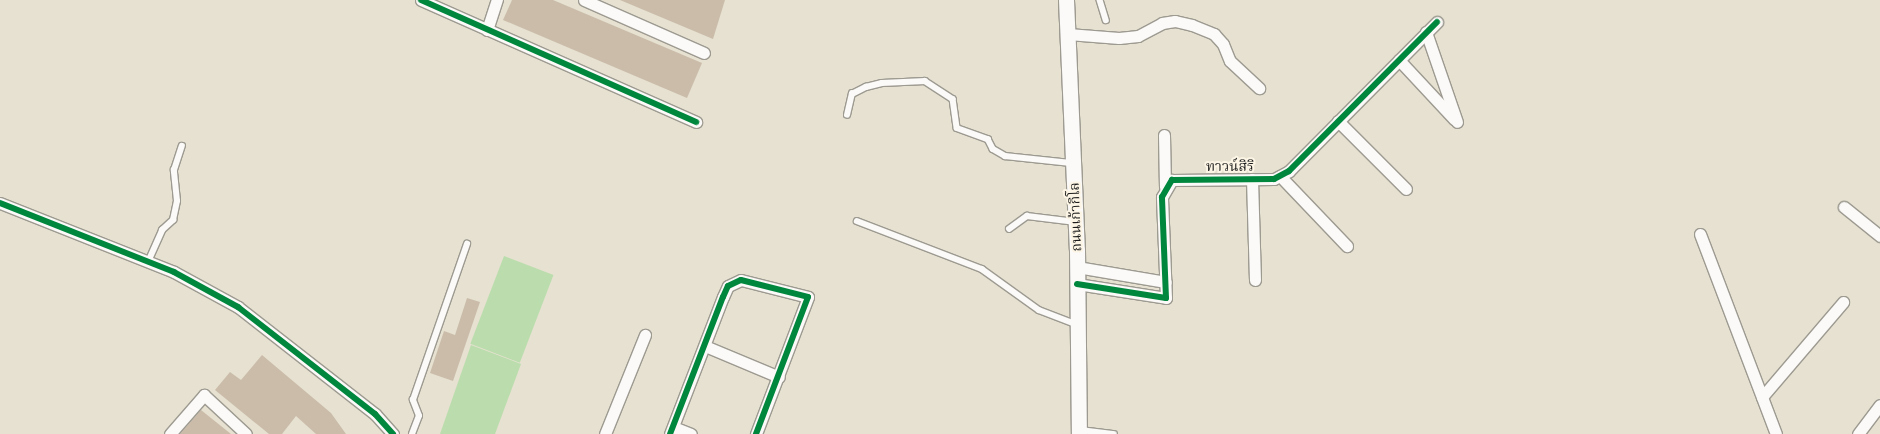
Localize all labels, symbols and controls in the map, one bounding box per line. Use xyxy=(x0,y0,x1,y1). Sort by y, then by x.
street label: ทาวน์สิริ xyxy=(1206,158,1254,174)
street label: ถนนเก้ากิโล xyxy=(1065,182,1085,252)

